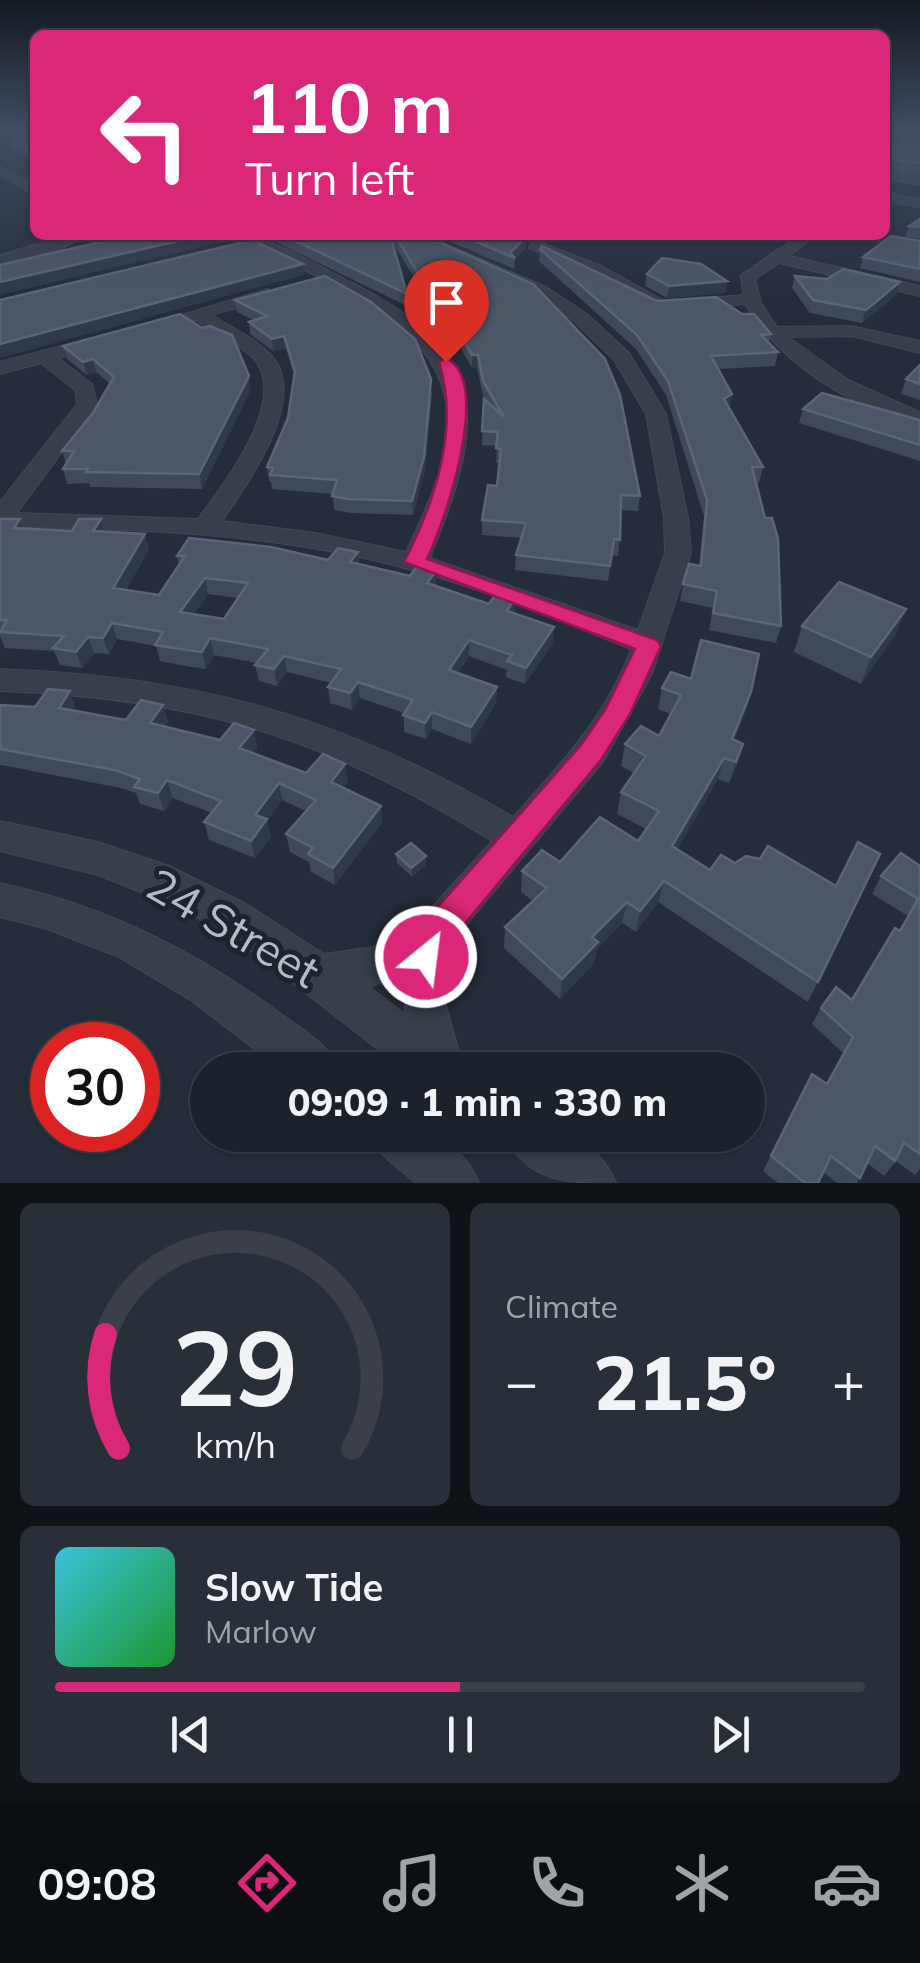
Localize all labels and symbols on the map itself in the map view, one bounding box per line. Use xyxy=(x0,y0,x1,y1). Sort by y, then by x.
pin xyxy=(404,260,489,363)
street label: 24 Street xyxy=(137,855,330,999)
position arrow xyxy=(374,905,478,1009)
speed limit sign: 30 xyxy=(30,1022,160,1152)

